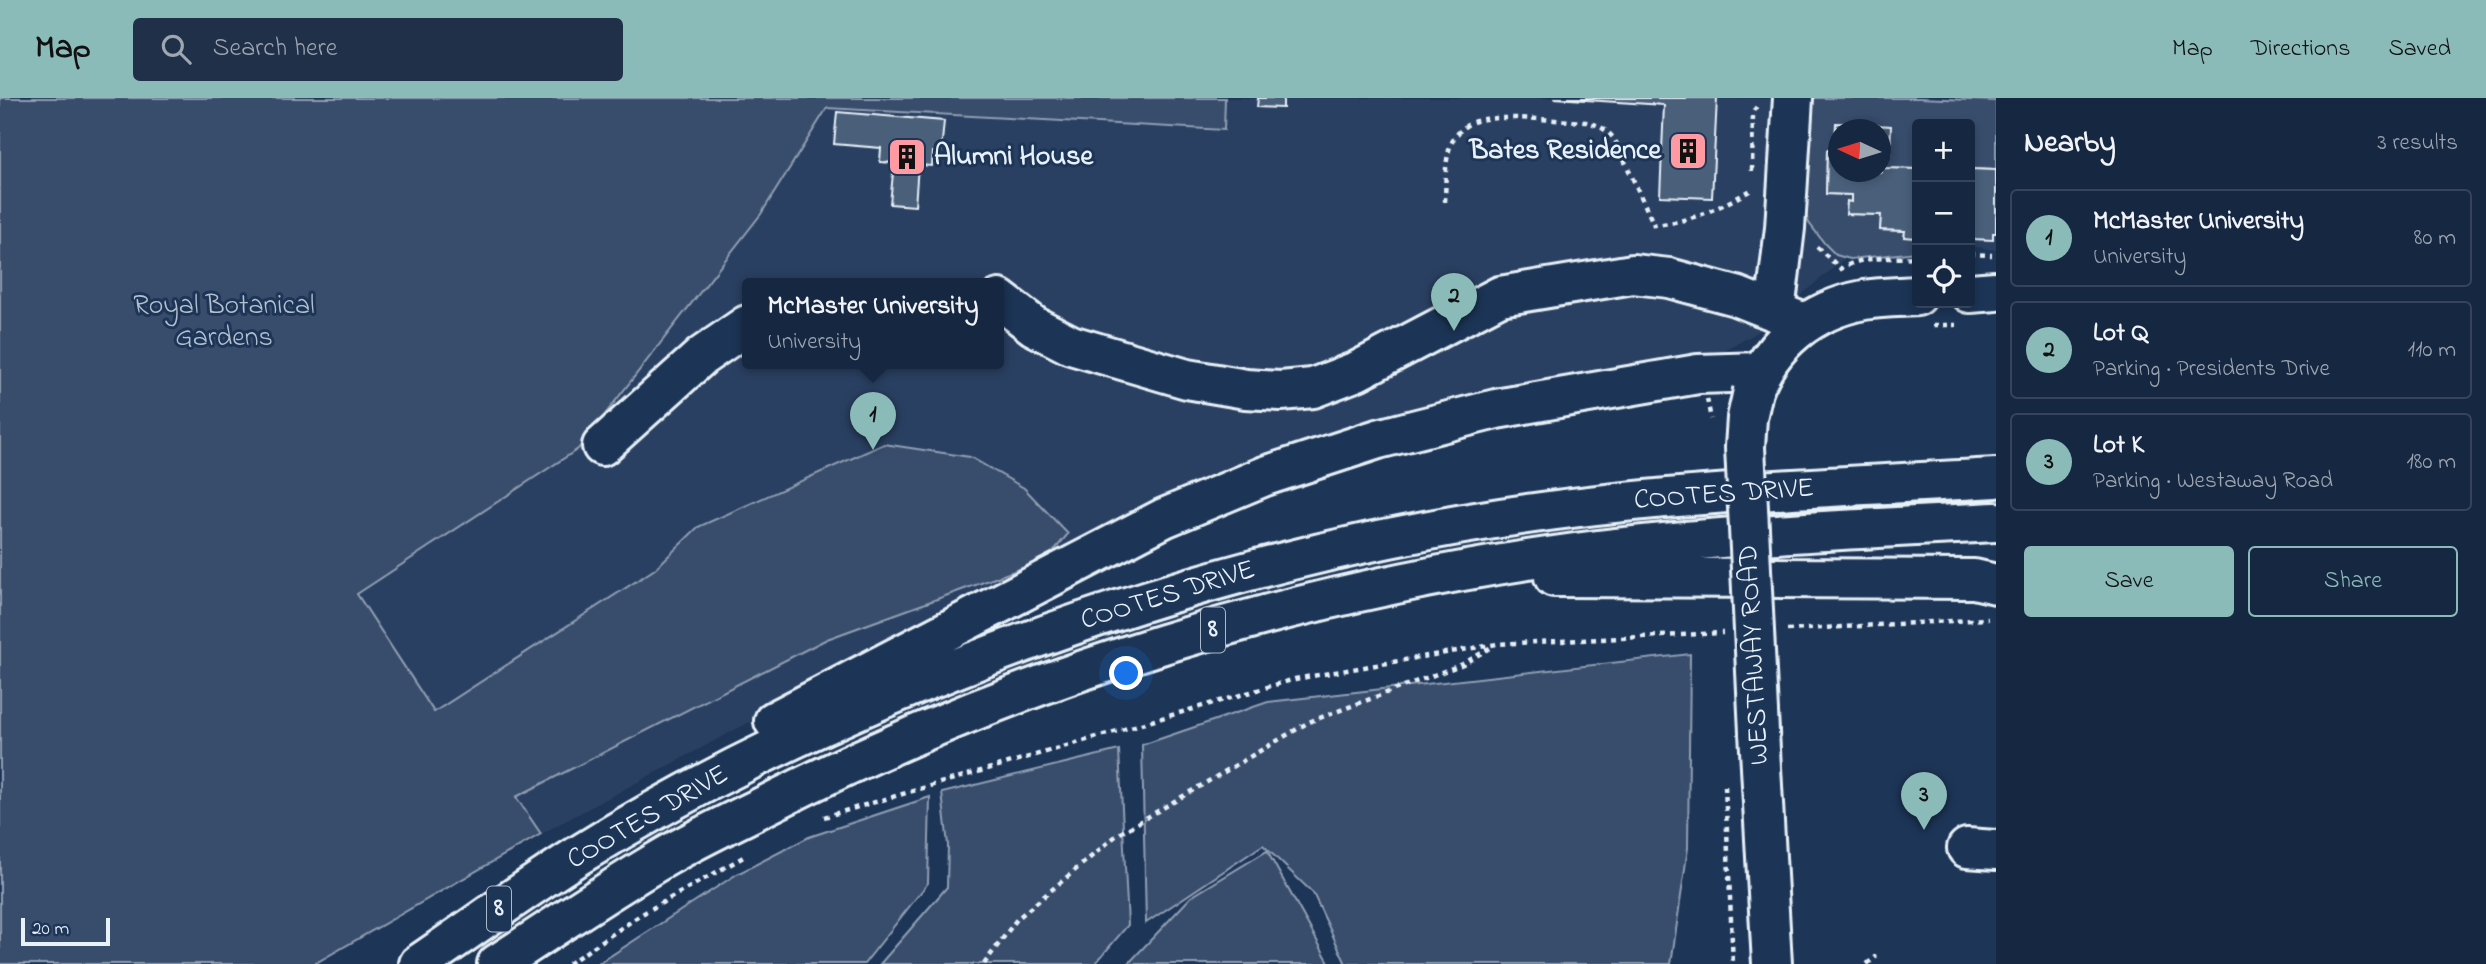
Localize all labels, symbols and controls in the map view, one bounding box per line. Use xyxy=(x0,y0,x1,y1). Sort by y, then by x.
search box xyxy=(133,18,623,81)
text: Map xyxy=(35,25,91,73)
icon: search xyxy=(157,30,195,68)
text: Search here xyxy=(213,30,337,68)
text: Map xyxy=(2172,32,2213,67)
text: Directions xyxy=(2251,32,2350,67)
text: Saved xyxy=(2388,32,2451,67)
north arrow xyxy=(1828,119,1891,182)
map controls xyxy=(1912,119,1975,308)
button: + xyxy=(1912,119,1975,182)
text: Nearby xyxy=(2024,122,2116,166)
text: 3 results xyxy=(2377,127,2458,160)
building icon: Bates Residence xyxy=(1667,130,1709,172)
place label: Bates Residence xyxy=(1467,131,1662,172)
building icon: Alumni House xyxy=(886,136,928,178)
place label: Alumni House xyxy=(934,137,1094,178)
button: − xyxy=(1912,182,1975,245)
text: McMaster University xyxy=(2093,203,2304,241)
text: 1 xyxy=(2045,222,2053,255)
text: 80 m xyxy=(2414,222,2456,255)
text: University xyxy=(2093,241,2186,274)
button: locate xyxy=(1912,245,1975,308)
pin: 2 xyxy=(1431,273,1477,331)
popup xyxy=(742,278,1004,369)
park label: Royal Botanical Gardens xyxy=(133,286,315,359)
text: McMaster University xyxy=(768,288,978,326)
text: Lot Q xyxy=(2093,315,2148,353)
text: University xyxy=(768,326,861,359)
text: 2 xyxy=(2043,334,2055,367)
text: 110 m xyxy=(2408,334,2456,367)
text: Parking · Presidents Drive xyxy=(2093,353,2330,386)
pin: 1 xyxy=(850,392,896,450)
text: Lot K xyxy=(2093,427,2144,465)
text: 3 xyxy=(2044,446,2054,479)
text: 180 m xyxy=(2407,446,2456,479)
text: Parking · Westaway Road xyxy=(2093,465,2333,498)
street label: COOTES DRIVE xyxy=(1633,468,1815,522)
street label: WESTAWAY ROAD xyxy=(1729,544,1781,766)
button: Save xyxy=(2024,546,2234,617)
button: Share xyxy=(2248,546,2458,617)
street label: COOTES DRIVE xyxy=(1076,550,1260,642)
road number: 8 xyxy=(1201,608,1225,652)
your location xyxy=(1109,656,1143,690)
street label: COOTES DRIVE xyxy=(560,755,736,881)
pin: 3 xyxy=(1901,772,1947,830)
road number: 8 xyxy=(487,887,511,932)
scale bar xyxy=(21,915,110,947)
text: 20 m xyxy=(32,916,69,943)

